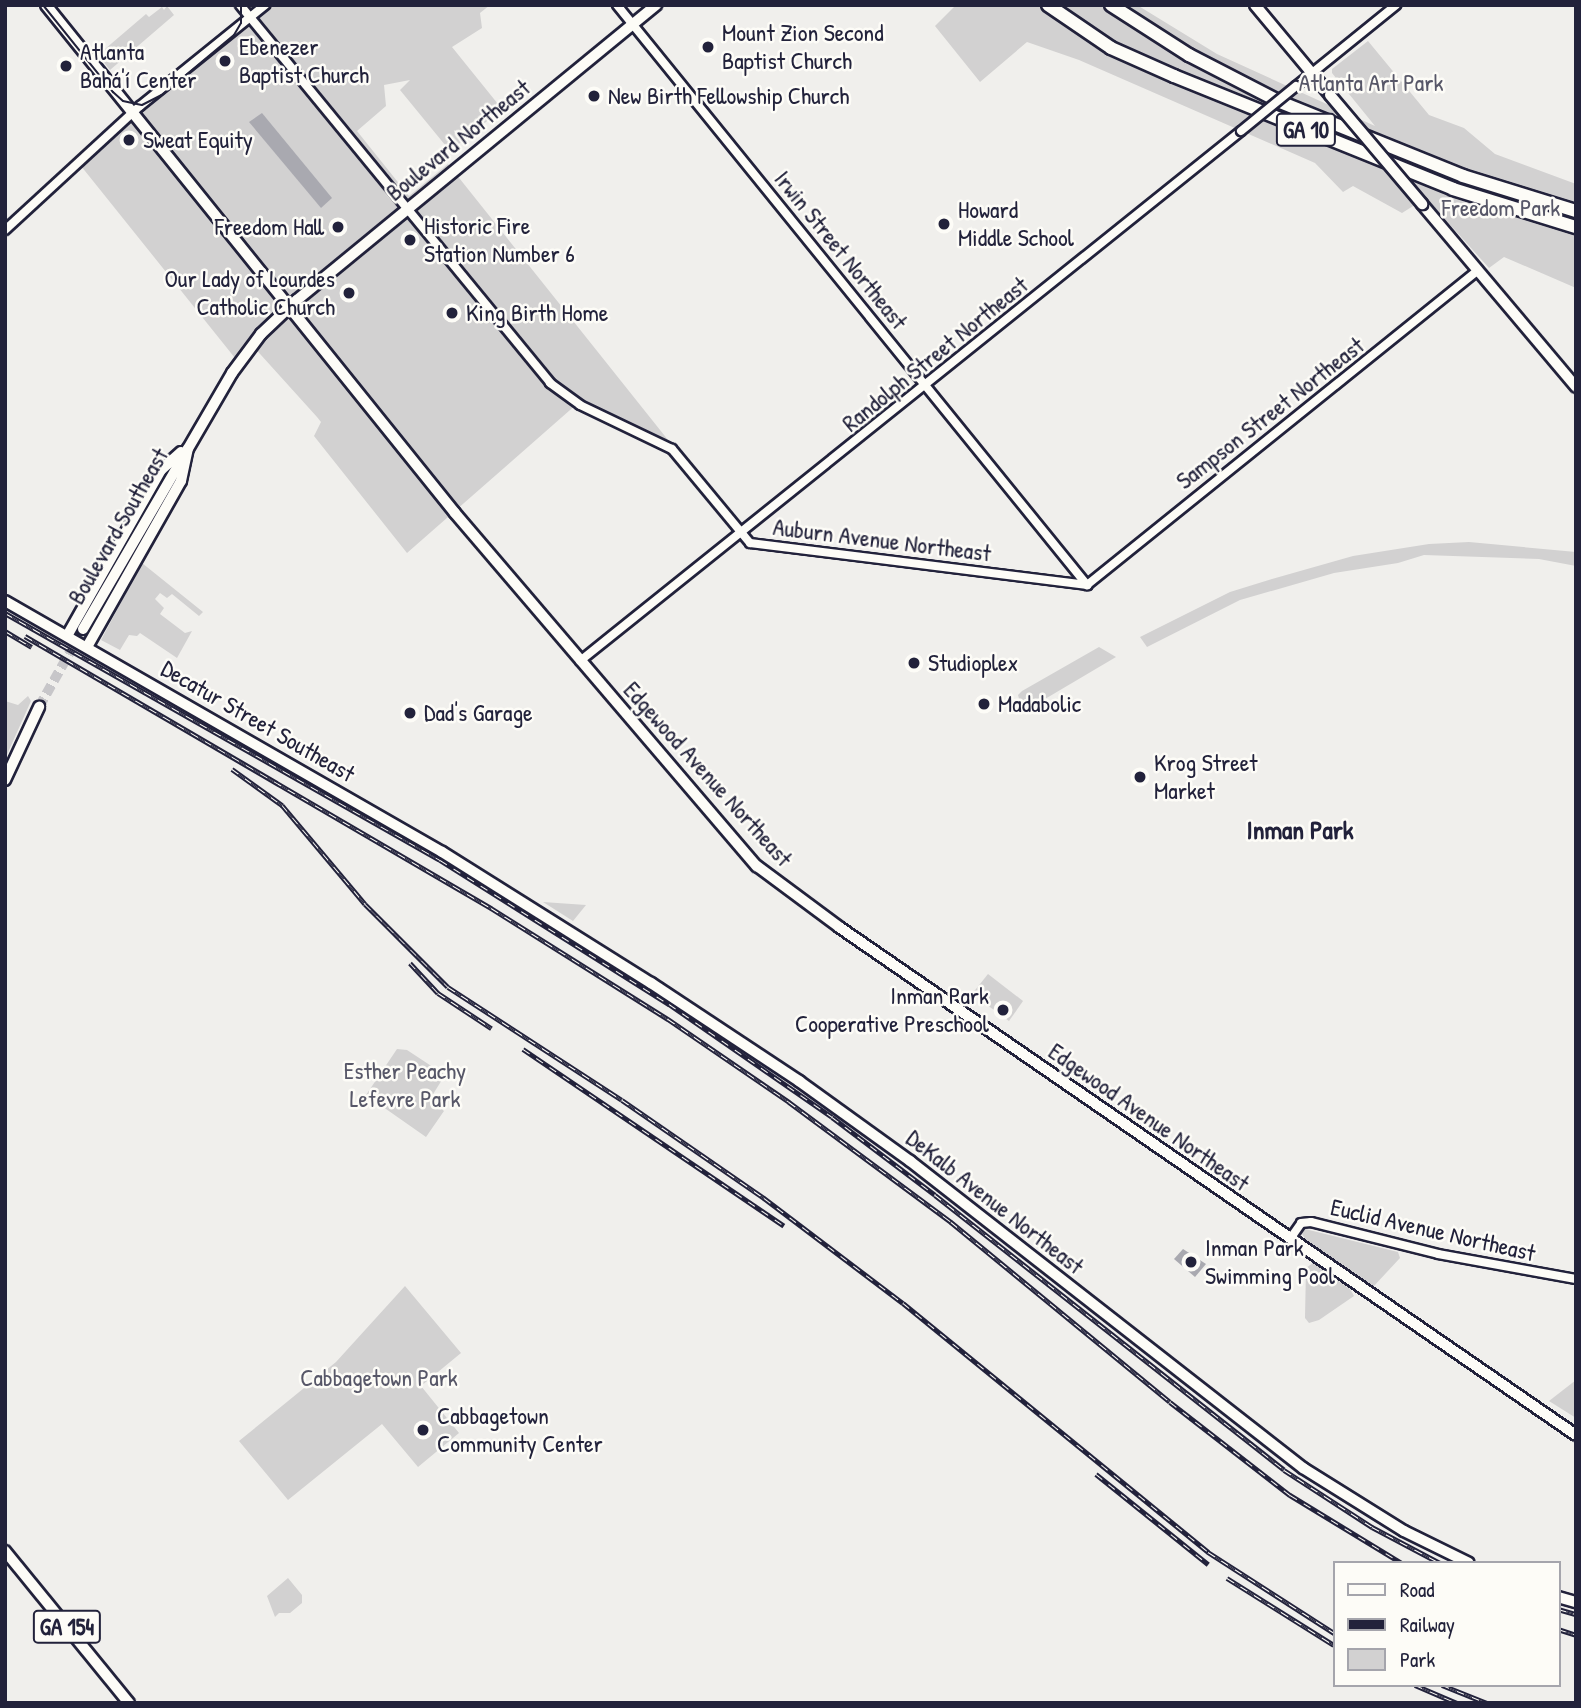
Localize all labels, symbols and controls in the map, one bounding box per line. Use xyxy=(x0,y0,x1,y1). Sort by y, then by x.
place label: Mount Zion Second Baptist Church xyxy=(722,19,884,75)
place label: Ebenezer Baptist Church xyxy=(239,33,369,89)
place label: Atlanta Bahá'í Center xyxy=(80,38,196,94)
marker: Mount Zion Second Baptist Church xyxy=(700,39,716,55)
marker: Ebenezer Baptist Church xyxy=(217,53,233,69)
marker: Atlanta Bahá'í Center xyxy=(58,58,74,74)
park label: Atlanta Art Park xyxy=(1299,69,1443,97)
street label: Boulevard Northeast xyxy=(380,73,536,207)
place label: New Birth Fellowship Church xyxy=(608,82,849,110)
marker: New Birth Fellowship Church xyxy=(586,88,602,104)
road number: GA 10 xyxy=(1274,111,1338,150)
place label: Sweat Equity xyxy=(143,126,253,154)
marker: Sweat Equity xyxy=(121,132,137,148)
street label: Irwin Street Northeast xyxy=(768,165,914,335)
park label: Freedom Park xyxy=(1442,194,1560,222)
place label: Howard Middle School xyxy=(958,196,1074,252)
place label: Historic Fire Station Number 6 xyxy=(424,212,575,268)
place label: Freedom Hall xyxy=(215,213,324,241)
marker: Howard Middle School xyxy=(936,216,952,232)
marker: Freedom Hall xyxy=(330,219,346,235)
marker: Historic Fire Station Number 6 xyxy=(402,232,418,248)
place label: Our Lady of Lourdes Catholic Church xyxy=(165,265,335,321)
street label: Randolph Street Northeast xyxy=(836,270,1034,438)
marker: Our Lady of Lourdes Catholic Church xyxy=(341,285,357,301)
place label: King Birth Home xyxy=(466,299,608,327)
marker: King Birth Home xyxy=(444,305,460,321)
street label: Sampson Street Northeast xyxy=(1170,331,1370,495)
street label: Boulevard Southeast xyxy=(62,443,174,609)
street label: Auburn Avenue Northeast xyxy=(771,512,993,568)
place label: Studioplex xyxy=(928,649,1018,677)
street label: Decatur Street Southeast xyxy=(156,654,360,788)
marker: Studioplex xyxy=(906,655,922,671)
street label: Edgewood Avenue Northeast xyxy=(618,676,798,872)
place label: Madabolic xyxy=(998,690,1081,718)
marker: Madabolic xyxy=(976,696,992,712)
place label: Dad's Garage xyxy=(424,699,533,727)
marker: Dad's Garage xyxy=(402,705,418,721)
place label: Krog Street Market xyxy=(1154,749,1258,805)
marker: Krog Street Market xyxy=(1132,769,1148,785)
district label: Inman Park xyxy=(1247,814,1353,846)
place label: Inman Park Cooperative Preschool xyxy=(795,982,989,1038)
marker: Inman Park Cooperative Preschool xyxy=(995,1002,1011,1018)
street label: Edgewood Avenue Northeast xyxy=(1043,1037,1255,1197)
park label: Esther Peachy Lefevre Park xyxy=(344,1057,466,1113)
street label: DeKalb Avenue Northeast xyxy=(900,1124,1090,1280)
street label: Euclid Avenue Northeast xyxy=(1328,1192,1538,1268)
place label: Inman Park Swimming Pool xyxy=(1205,1234,1335,1290)
marker: Inman Park Swimming Pool xyxy=(1183,1254,1199,1270)
park label: Cabbagetown Park xyxy=(300,1364,458,1392)
place label: Cabbagetown Community Center xyxy=(437,1402,603,1458)
marker: Cabbagetown Community Center xyxy=(415,1422,431,1438)
legend xyxy=(1332,1561,1560,1687)
text: Road xyxy=(1400,1575,1434,1604)
road number: GA 154 xyxy=(32,1608,102,1646)
text: Railway xyxy=(1400,1610,1455,1639)
text: Park xyxy=(1400,1645,1435,1674)

